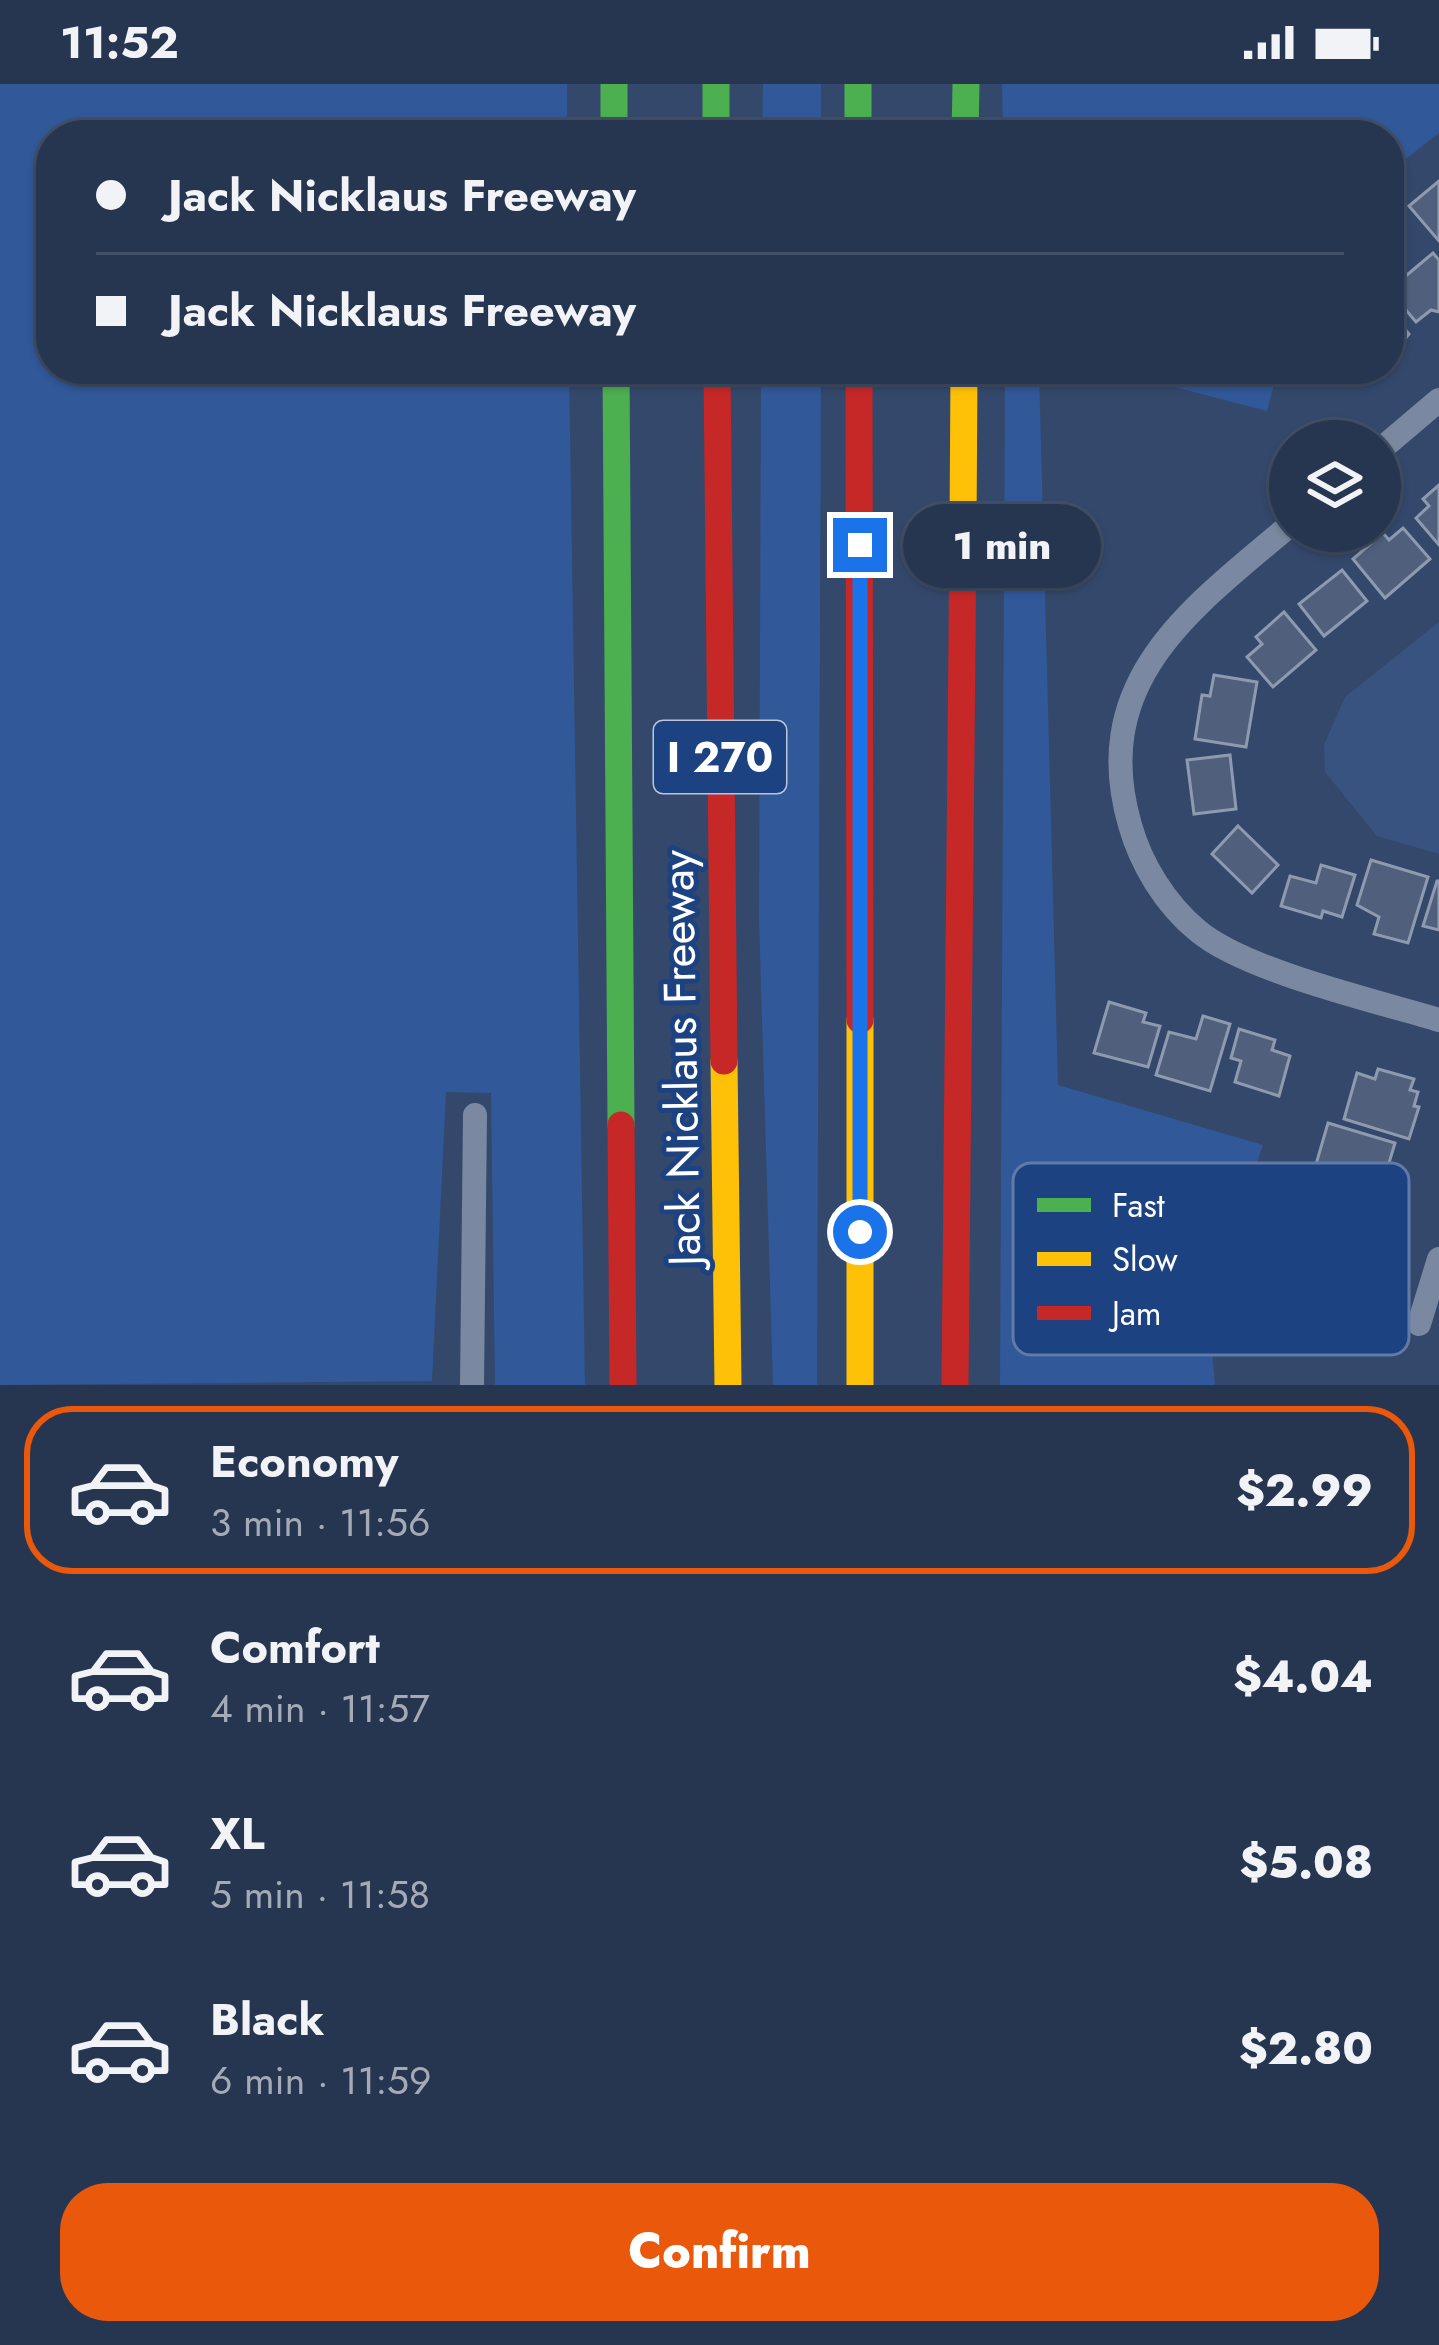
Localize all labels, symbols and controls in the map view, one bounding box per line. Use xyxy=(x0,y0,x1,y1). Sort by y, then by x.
text: 11:52 xyxy=(60,10,179,75)
text: Jack Nicklaus Freeway xyxy=(168,163,636,228)
text: Jack Nicklaus Freeway xyxy=(168,278,636,343)
map controls xyxy=(1269,420,1401,552)
button: layers xyxy=(1269,420,1401,552)
callout: 1 min xyxy=(902,503,1100,587)
text: 1 min xyxy=(953,517,1051,574)
route end xyxy=(833,518,887,572)
road number: I 270 xyxy=(654,721,786,793)
street label: Jack Nicklaus Freeway xyxy=(645,849,717,1272)
legend xyxy=(1013,1163,1409,1355)
text: Fast xyxy=(1112,1182,1165,1229)
route start xyxy=(833,1205,887,1259)
text: Slow xyxy=(1112,1236,1178,1283)
text: Jam xyxy=(1108,1290,1162,1337)
text: Economy xyxy=(210,1429,398,1494)
icon: car xyxy=(66,1436,174,1544)
text: $2.99 xyxy=(1236,1458,1373,1523)
text: 3 min · 11:56 xyxy=(210,1494,430,1551)
text: Comfort xyxy=(210,1615,380,1680)
icon: car xyxy=(66,1622,174,1730)
text: $4.04 xyxy=(1233,1644,1373,1709)
text: 4 min · 11:57 xyxy=(210,1680,430,1737)
text: XL xyxy=(210,1801,265,1866)
icon: car xyxy=(66,1808,174,1916)
text: $5.08 xyxy=(1240,1830,1373,1895)
text: 5 min · 11:58 xyxy=(210,1866,430,1923)
text: Black xyxy=(210,1987,324,2052)
icon: car xyxy=(66,1994,174,2102)
text: $2.80 xyxy=(1239,2016,1373,2081)
text: 6 min · 11:59 xyxy=(210,2052,432,2109)
button: Confirm xyxy=(60,2183,1379,2321)

